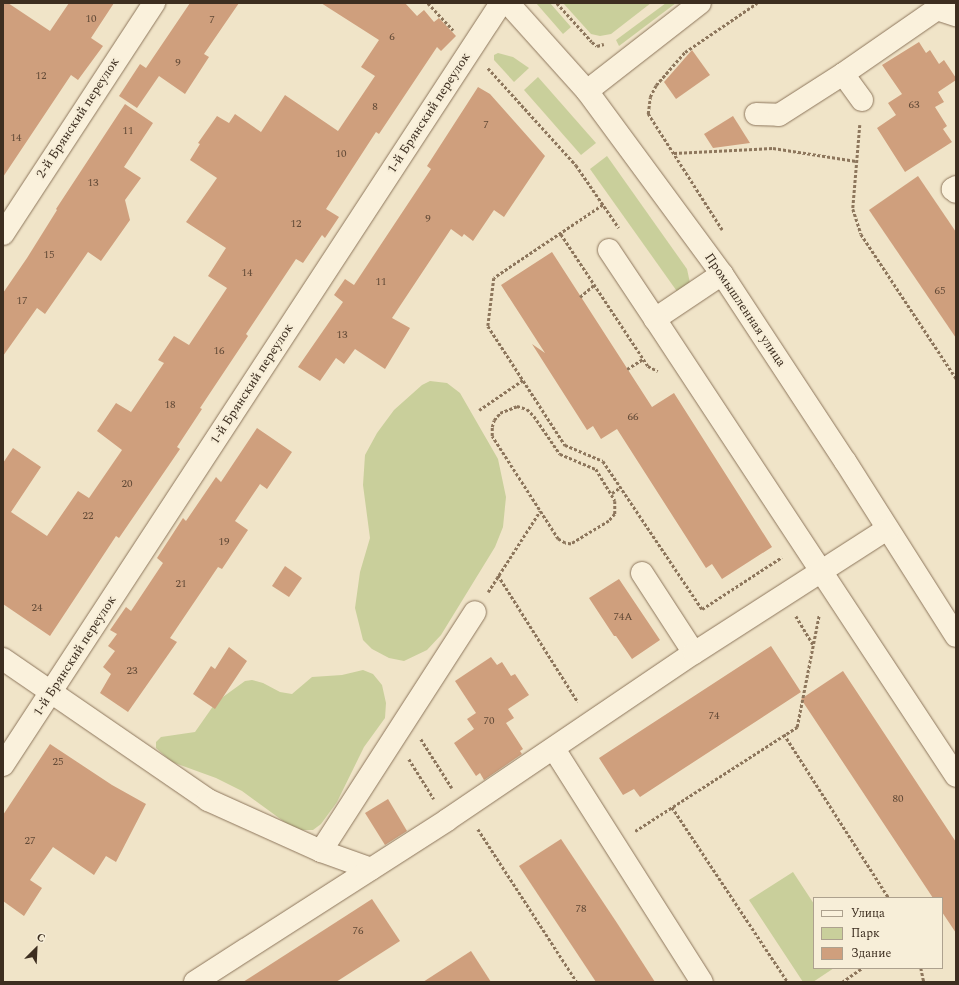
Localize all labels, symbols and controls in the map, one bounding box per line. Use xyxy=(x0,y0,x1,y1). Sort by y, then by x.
house number: 10 xyxy=(86,12,96,26)
house number: 7 xyxy=(209,13,215,27)
house number: 6 xyxy=(389,30,395,44)
street label: 1-й Брянский переулок xyxy=(384,50,474,176)
street label: 2-й Брянский переулок xyxy=(33,55,123,181)
house number: 9 xyxy=(175,56,181,70)
house number: 12 xyxy=(36,69,46,83)
house number: 63 xyxy=(909,98,919,112)
house number: 8 xyxy=(372,100,378,114)
house number: 7 xyxy=(483,118,489,132)
house number: 11 xyxy=(123,124,133,138)
house number: 14 xyxy=(11,131,21,145)
house number: 10 xyxy=(336,147,346,161)
house number: 13 xyxy=(88,176,98,190)
house number: 9 xyxy=(425,212,431,226)
house number: 12 xyxy=(291,217,301,231)
house number: 15 xyxy=(44,248,54,262)
street label: Промышленная улица xyxy=(701,250,789,370)
house number: 14 xyxy=(242,266,252,280)
house number: 11 xyxy=(376,275,386,289)
house number: 65 xyxy=(935,284,945,298)
house number: 17 xyxy=(17,294,27,308)
street label: 1-й Брянский переулок xyxy=(207,321,297,447)
house number: 13 xyxy=(337,328,347,342)
house number: 16 xyxy=(214,344,224,358)
house number: 18 xyxy=(165,398,175,412)
house number: 66 xyxy=(628,410,638,424)
house number: 20 xyxy=(122,477,132,491)
house number: 22 xyxy=(83,509,93,523)
house number: 19 xyxy=(219,535,229,549)
house number: 21 xyxy=(176,577,186,591)
street label: 1-й Брянский переулок xyxy=(30,593,120,719)
house number: 24 xyxy=(32,601,42,615)
house number: 74А xyxy=(613,610,633,624)
house number: 23 xyxy=(127,664,137,678)
house number: 74 xyxy=(709,709,719,723)
house number: 70 xyxy=(484,714,494,728)
house number: 25 xyxy=(53,755,63,769)
house number: 80 xyxy=(893,792,903,806)
house number: 27 xyxy=(25,834,35,848)
legend xyxy=(813,897,943,969)
house number: 78 xyxy=(576,902,586,916)
text: Улица xyxy=(851,904,885,923)
house number: 76 xyxy=(353,924,363,938)
text: Парк xyxy=(851,924,880,943)
text: С xyxy=(34,928,48,947)
north arrow xyxy=(16,929,56,969)
text: Здание xyxy=(851,944,891,963)

